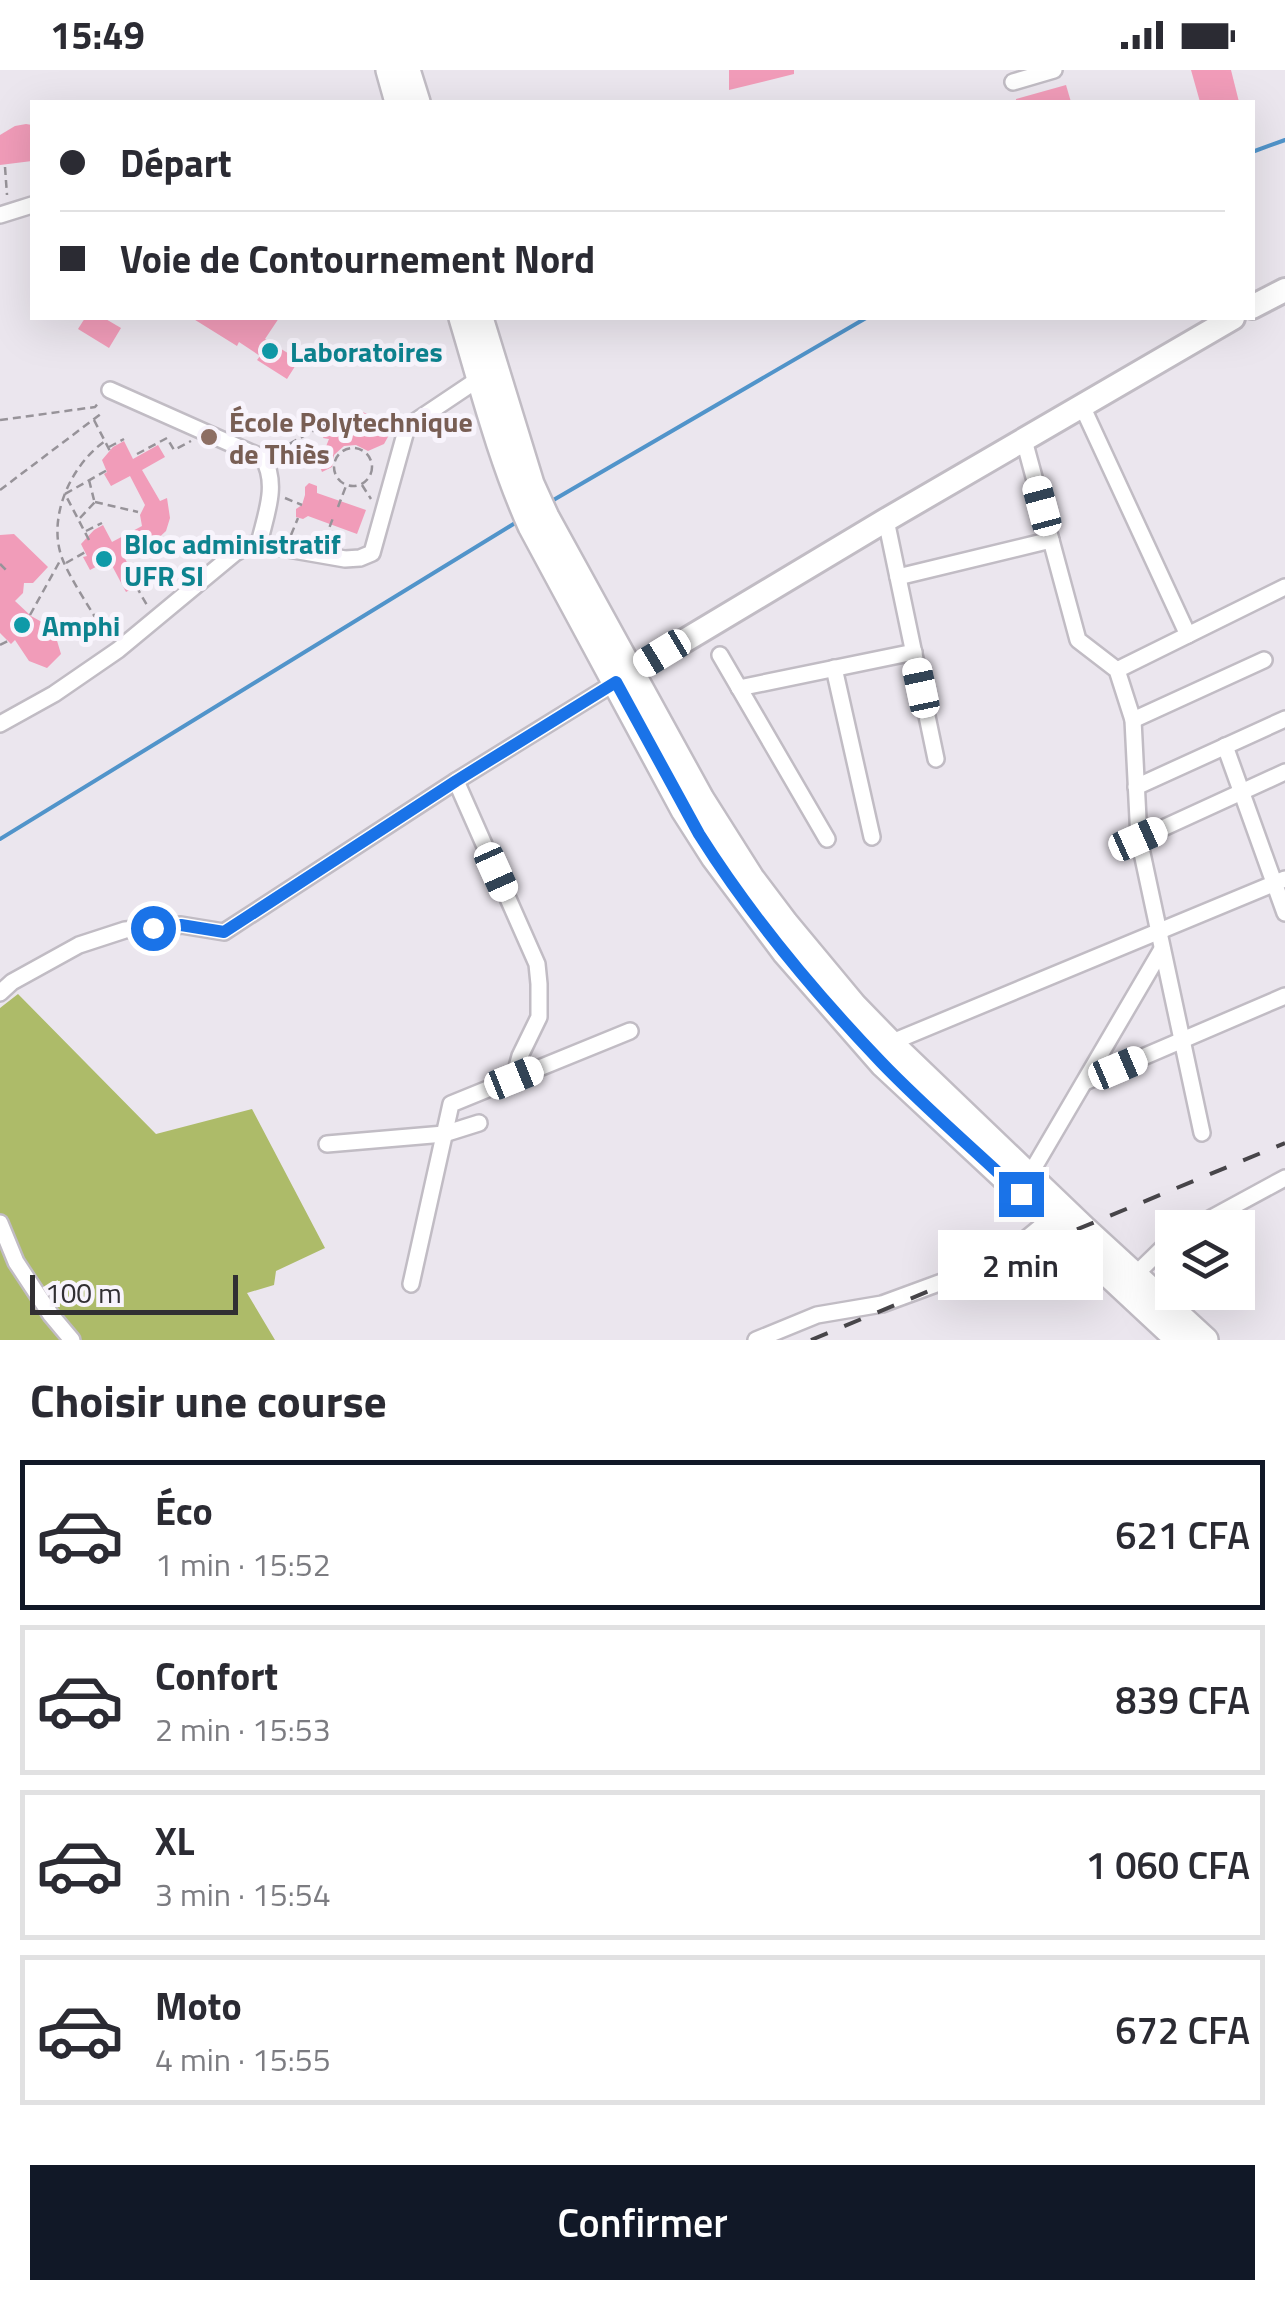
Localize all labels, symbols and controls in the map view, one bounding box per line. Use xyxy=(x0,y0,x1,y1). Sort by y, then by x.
text: 15:49 xyxy=(50,6,145,64)
text: Départ xyxy=(120,134,232,192)
text: Voie de Contournement Nord xyxy=(120,230,595,288)
place label: Laboratoires xyxy=(290,330,443,373)
marker: Laboratoires xyxy=(259,340,281,362)
place label: École Polytechnique de Thiès xyxy=(229,400,473,475)
marker: École Polytechnique de Thiès xyxy=(198,426,220,448)
car xyxy=(1020,473,1064,539)
place label: Bloc administratif UFR SI xyxy=(124,522,341,597)
marker: Bloc administratif UFR SI xyxy=(93,548,115,570)
place label: Amphi xyxy=(42,604,120,647)
marker: Amphi xyxy=(11,614,33,636)
car xyxy=(629,625,695,681)
car xyxy=(900,656,942,720)
car xyxy=(1104,813,1172,865)
car xyxy=(470,838,522,906)
route start xyxy=(131,906,176,951)
car xyxy=(1085,1042,1151,1094)
car xyxy=(481,1053,547,1103)
route end xyxy=(999,1172,1044,1217)
map controls xyxy=(1155,1210,1255,1310)
button: layers xyxy=(1155,1210,1255,1310)
callout: 2 min xyxy=(938,1229,1104,1299)
text: 2 min xyxy=(982,1241,1059,1289)
scale bar xyxy=(30,1270,238,1314)
text: 100 m xyxy=(45,1271,122,1314)
text: Choisir une course xyxy=(30,1366,387,1434)
text: Éco xyxy=(155,1482,213,1540)
icon: car xyxy=(35,1490,125,1580)
text: 621 CFA xyxy=(1115,1506,1250,1564)
text: 1 min · 15:52 xyxy=(155,1540,331,1588)
text: Confort xyxy=(155,1647,278,1705)
icon: car xyxy=(35,1655,125,1745)
text: 839 CFA xyxy=(1115,1671,1250,1729)
text: 2 min · 15:53 xyxy=(155,1705,331,1753)
text: XL xyxy=(155,1812,195,1870)
icon: car xyxy=(35,1820,125,1910)
text: 1 060 CFA xyxy=(1086,1836,1250,1894)
text: 3 min · 15:54 xyxy=(155,1870,331,1918)
text: Moto xyxy=(155,1977,242,2035)
icon: car xyxy=(35,1985,125,2075)
text: 672 CFA xyxy=(1115,2001,1250,2059)
text: 4 min · 15:55 xyxy=(155,2035,331,2083)
button: Confirmer xyxy=(30,2165,1255,2280)

